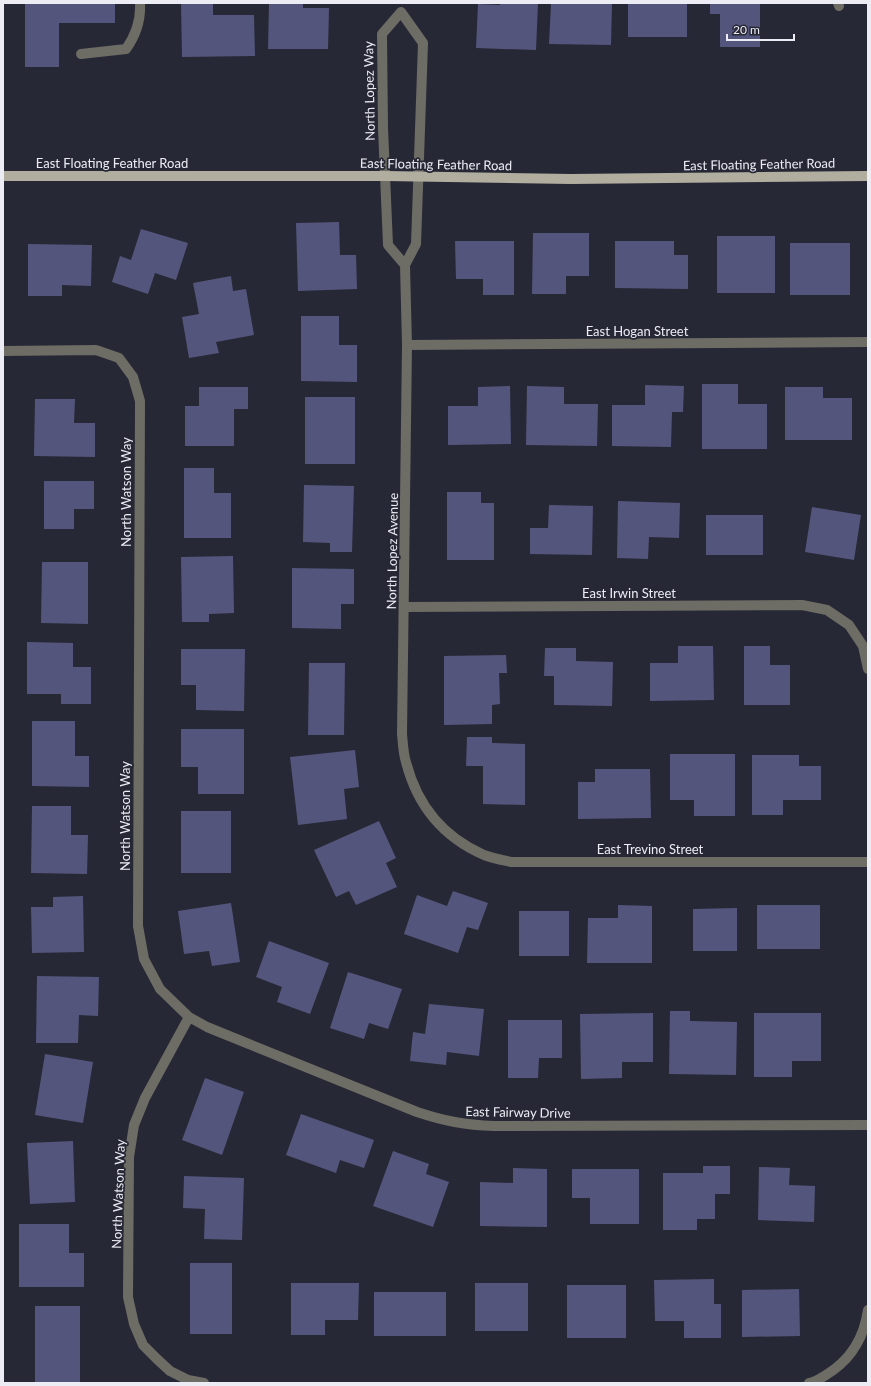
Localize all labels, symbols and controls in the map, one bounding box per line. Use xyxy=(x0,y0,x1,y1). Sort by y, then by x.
scale bar xyxy=(727,16,794,42)
text: 20 m xyxy=(733,22,760,37)
street label: North Lopez Way xyxy=(360,41,378,141)
street label: East Floating Feather Road xyxy=(36,155,188,171)
street label: East Floating Feather Road xyxy=(360,155,512,173)
street label: East Floating Feather Road xyxy=(683,155,835,173)
street label: East Hogan Street xyxy=(586,323,689,339)
street label: North Watson Way xyxy=(118,437,134,547)
street label: North Lopez Avenue xyxy=(383,492,401,609)
street label: East Irwin Street xyxy=(582,585,676,601)
street label: North Watson Way xyxy=(117,761,133,871)
street label: East Trevino Street xyxy=(597,841,704,857)
street label: East Fairway Drive xyxy=(465,1103,571,1121)
street label: North Watson Way xyxy=(108,1139,128,1249)

